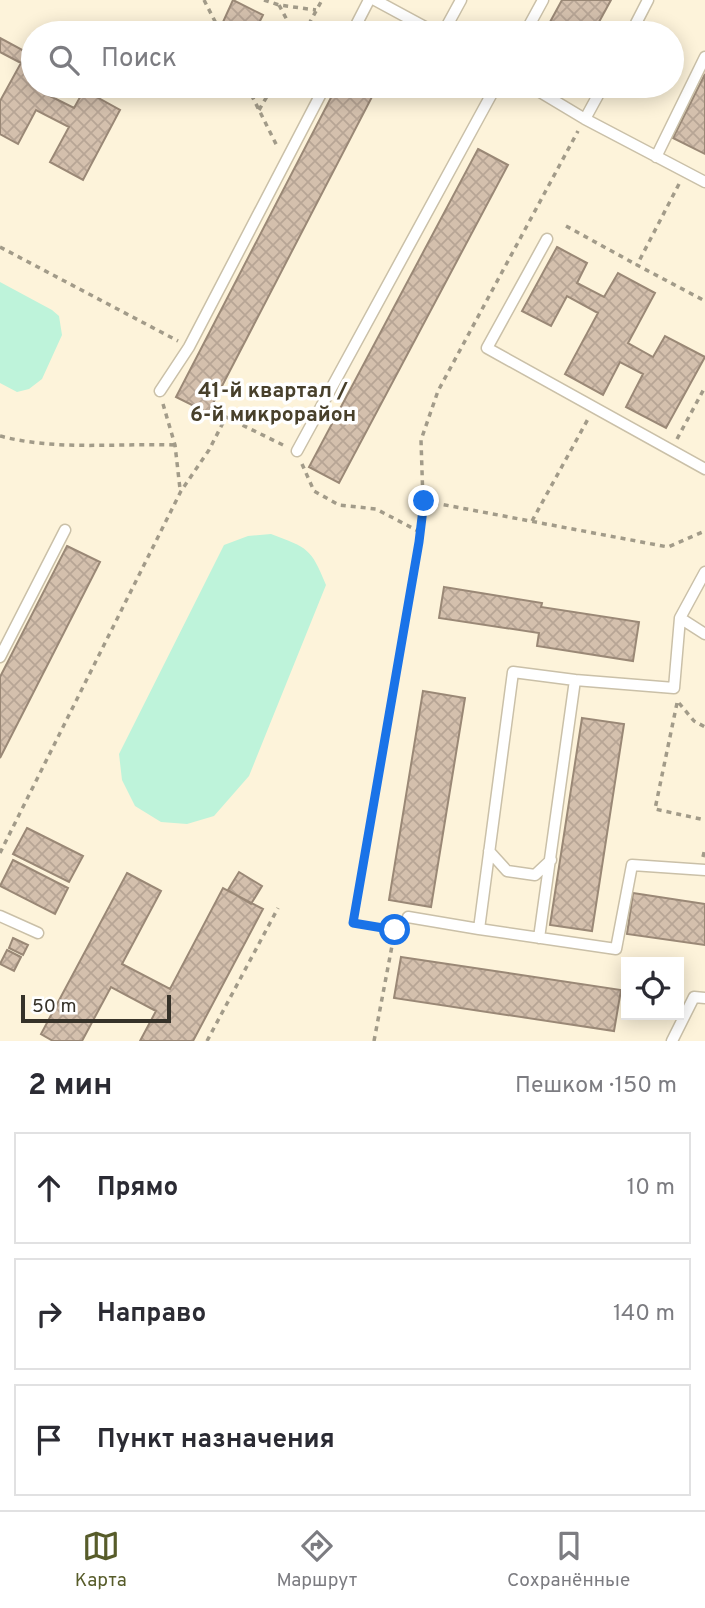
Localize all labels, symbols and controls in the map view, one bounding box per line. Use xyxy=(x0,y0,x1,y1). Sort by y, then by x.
search box xyxy=(21,21,684,98)
icon: search xyxy=(45,41,83,79)
text: Поиск xyxy=(101,43,177,76)
district label: 41-й квартал / 6-й микрорайон xyxy=(190,378,356,429)
route end xyxy=(408,485,439,516)
route start xyxy=(379,914,410,945)
map controls xyxy=(621,957,684,1020)
button: locate xyxy=(621,957,684,1020)
scale bar xyxy=(21,992,172,1024)
text: 50 m xyxy=(32,995,77,1019)
text: 2 мин xyxy=(28,1068,112,1105)
text: Пешком · 150 m xyxy=(515,1072,677,1101)
icon: ahead xyxy=(30,1169,68,1207)
text: Прямо xyxy=(97,1172,178,1205)
text: 10 m xyxy=(627,1174,675,1203)
icon: right xyxy=(30,1295,68,1333)
text: Направо xyxy=(97,1298,206,1331)
text: 140 m xyxy=(613,1300,675,1329)
icon: arrive xyxy=(30,1421,68,1459)
text: Пункт назначения xyxy=(97,1424,335,1457)
tab: Карта xyxy=(75,1527,127,1593)
tab: Маршрут xyxy=(276,1527,357,1593)
tab: Сохранённые xyxy=(507,1527,630,1593)

